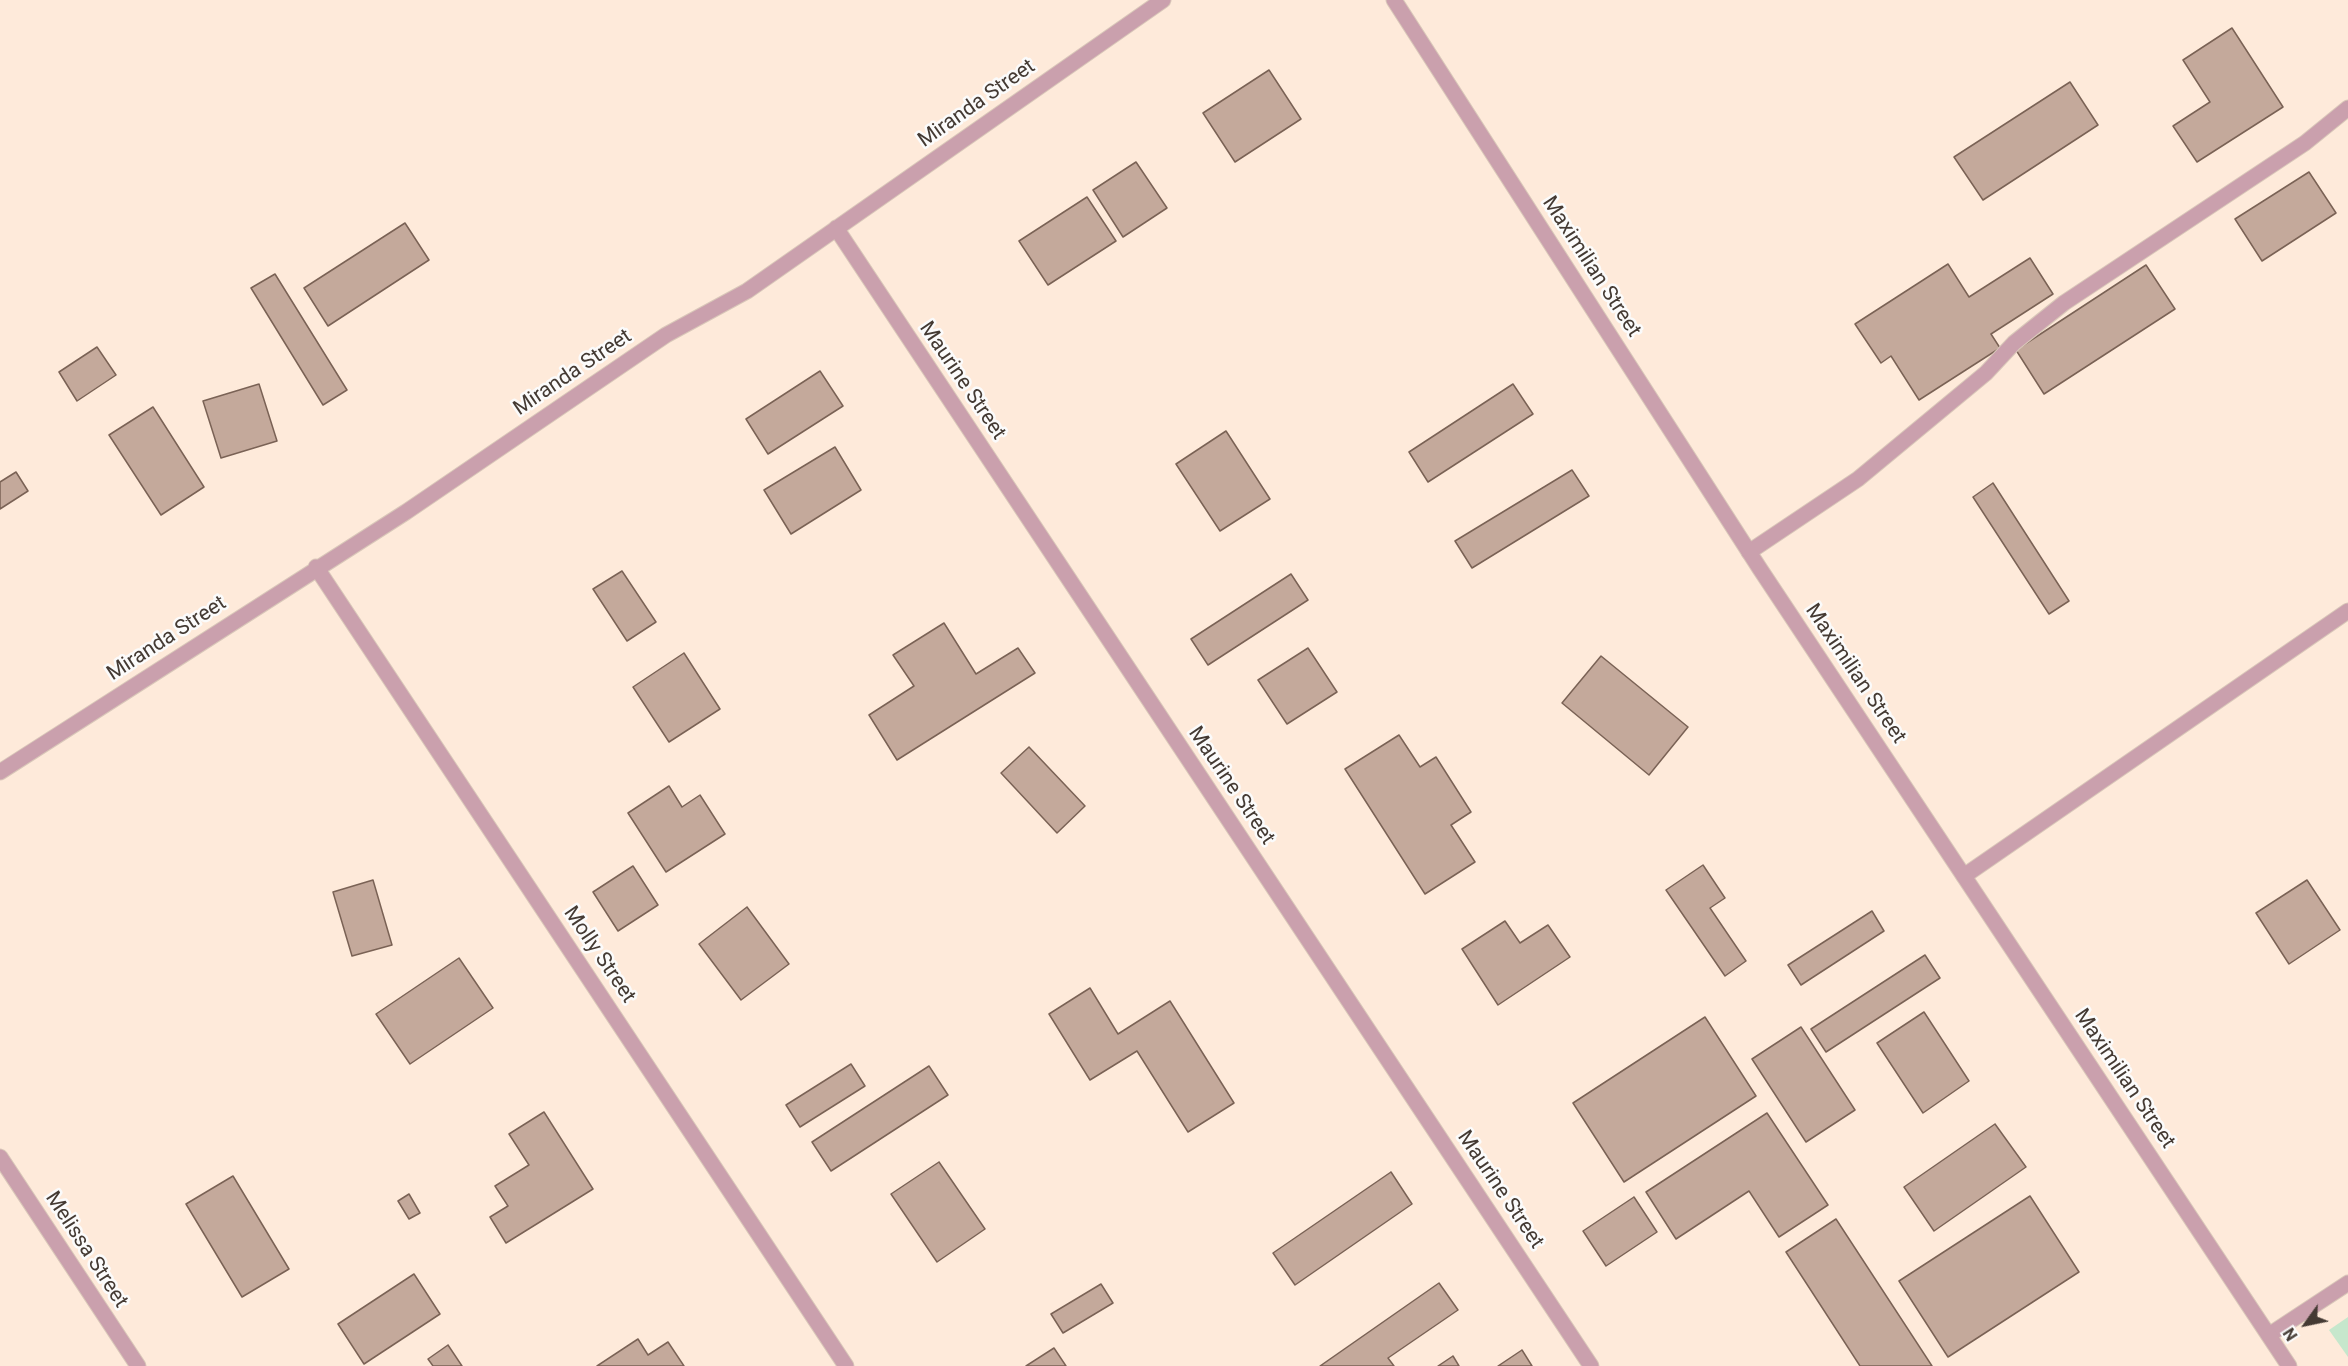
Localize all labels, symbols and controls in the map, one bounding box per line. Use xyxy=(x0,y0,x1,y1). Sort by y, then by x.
street label: Miranda Street xyxy=(914,54,1040,154)
street label: Maximilian Street xyxy=(1536,192,1646,342)
street label: Maurine Street xyxy=(913,317,1011,445)
street label: Miranda Street xyxy=(509,324,637,422)
street label: Miranda Street xyxy=(103,591,231,687)
street label: Maximilian Street xyxy=(1799,600,1911,748)
street label: Maurine Street xyxy=(1182,722,1280,850)
street label: Molly Street xyxy=(557,902,641,1008)
street label: Maximilian Street xyxy=(2068,1005,2180,1153)
street label: Maurine Street xyxy=(1451,1126,1549,1254)
street label: Melissa Street xyxy=(39,1187,133,1313)
north arrow xyxy=(2276,1294,2336,1354)
text: N xyxy=(2279,1324,2302,1344)

